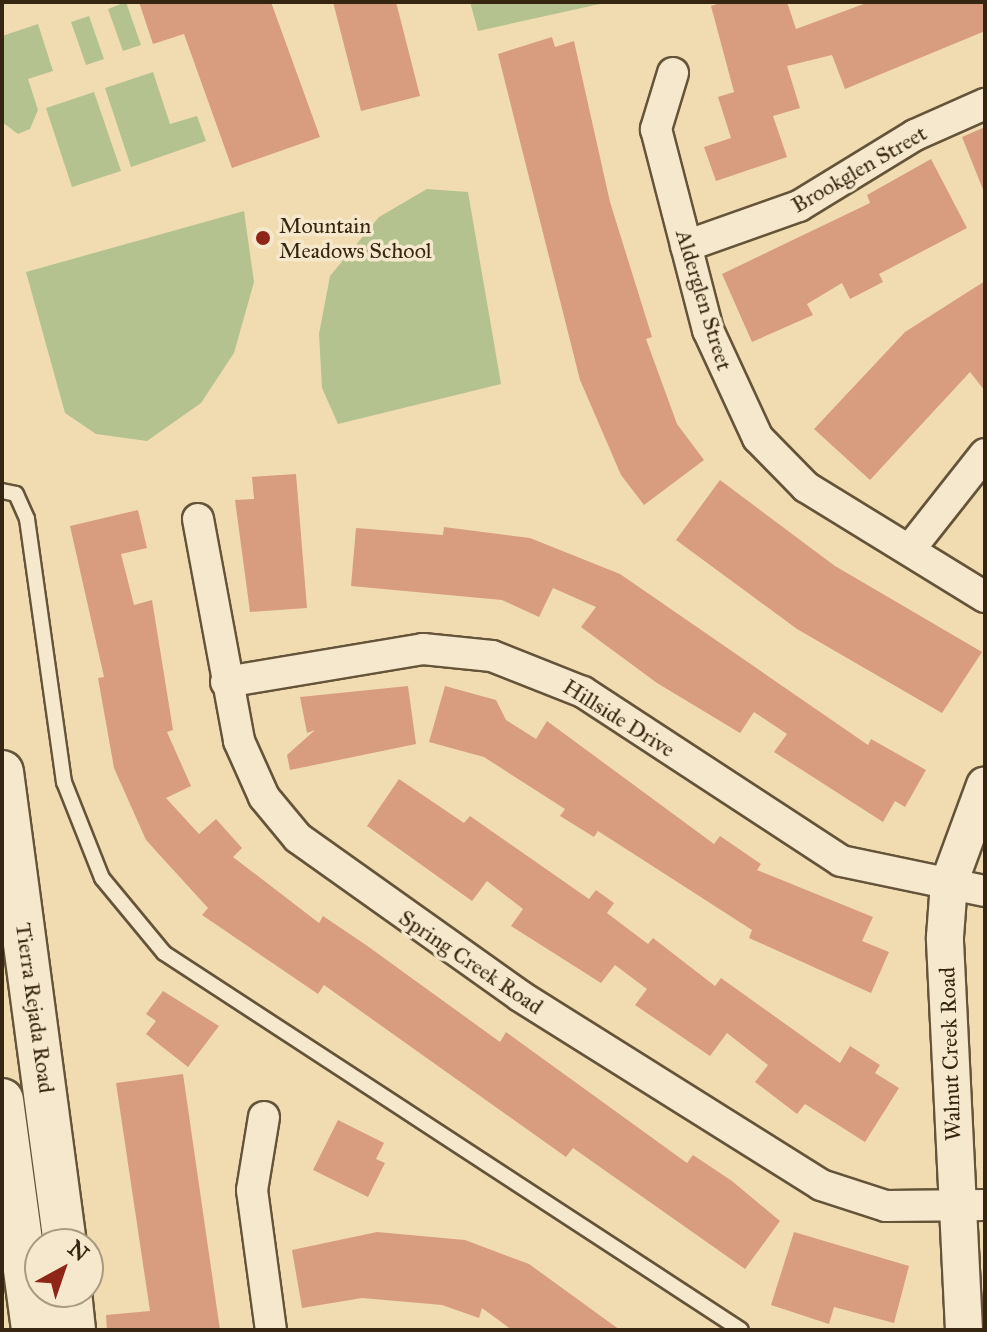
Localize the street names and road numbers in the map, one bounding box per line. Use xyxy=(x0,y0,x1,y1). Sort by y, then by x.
street label: Brookglen Street xyxy=(787,120,931,218)
street label: Alderglen Street xyxy=(670,226,738,374)
street label: Hillside Drive xyxy=(558,673,680,763)
street label: Spring Creek Road xyxy=(394,904,548,1020)
street label: Tierra Rejada Road xyxy=(10,921,60,1095)
street label: Walnut Creek Road xyxy=(934,966,966,1142)

